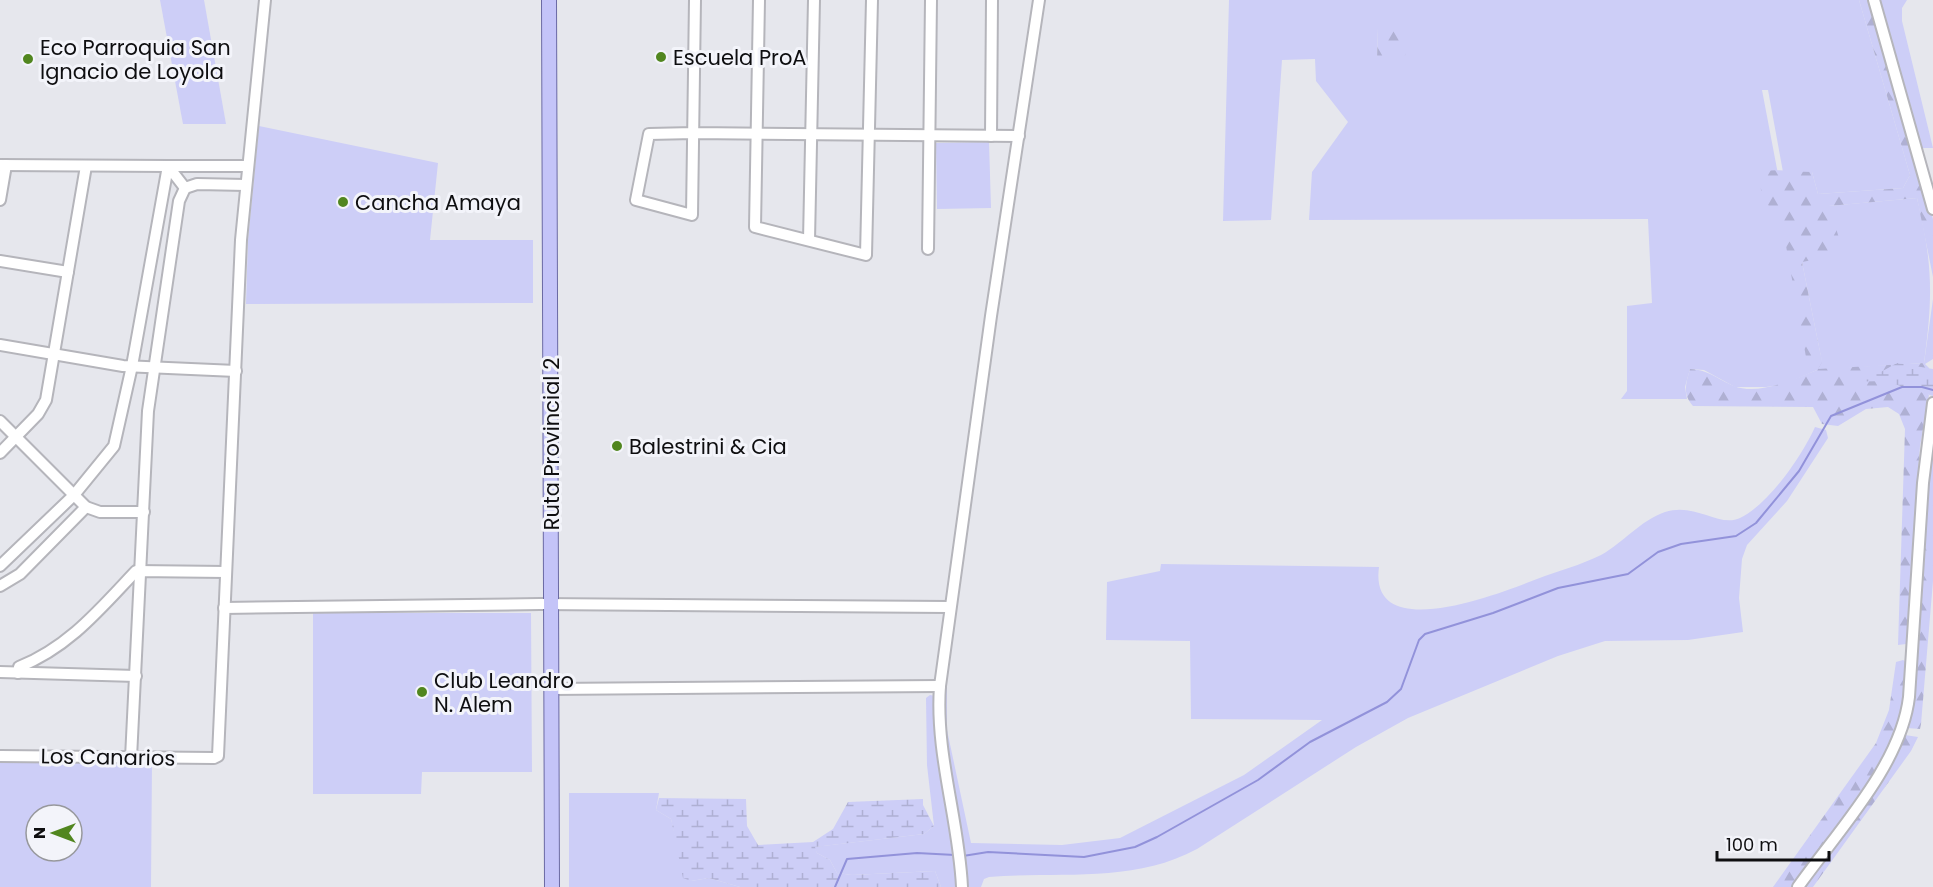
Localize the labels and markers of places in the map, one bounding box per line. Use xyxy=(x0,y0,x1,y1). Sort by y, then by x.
place label: Eco Parroquia San Ignacio de Loyola xyxy=(40,33,231,86)
place label: Escuela ProA xyxy=(673,43,807,72)
marker: Escuela ProA xyxy=(654,50,668,64)
marker: Eco Parroquia San Ignacio de Loyola xyxy=(21,52,35,66)
place label: Cancha Amaya xyxy=(355,188,521,217)
marker: Cancha Amaya xyxy=(336,195,350,209)
place label: Balestrini & Cia xyxy=(629,432,787,461)
marker: Balestrini & Cia xyxy=(610,439,624,453)
place label: Club Leandro N. Alem xyxy=(434,666,574,719)
marker: Club Leandro N. Alem xyxy=(415,685,429,699)

